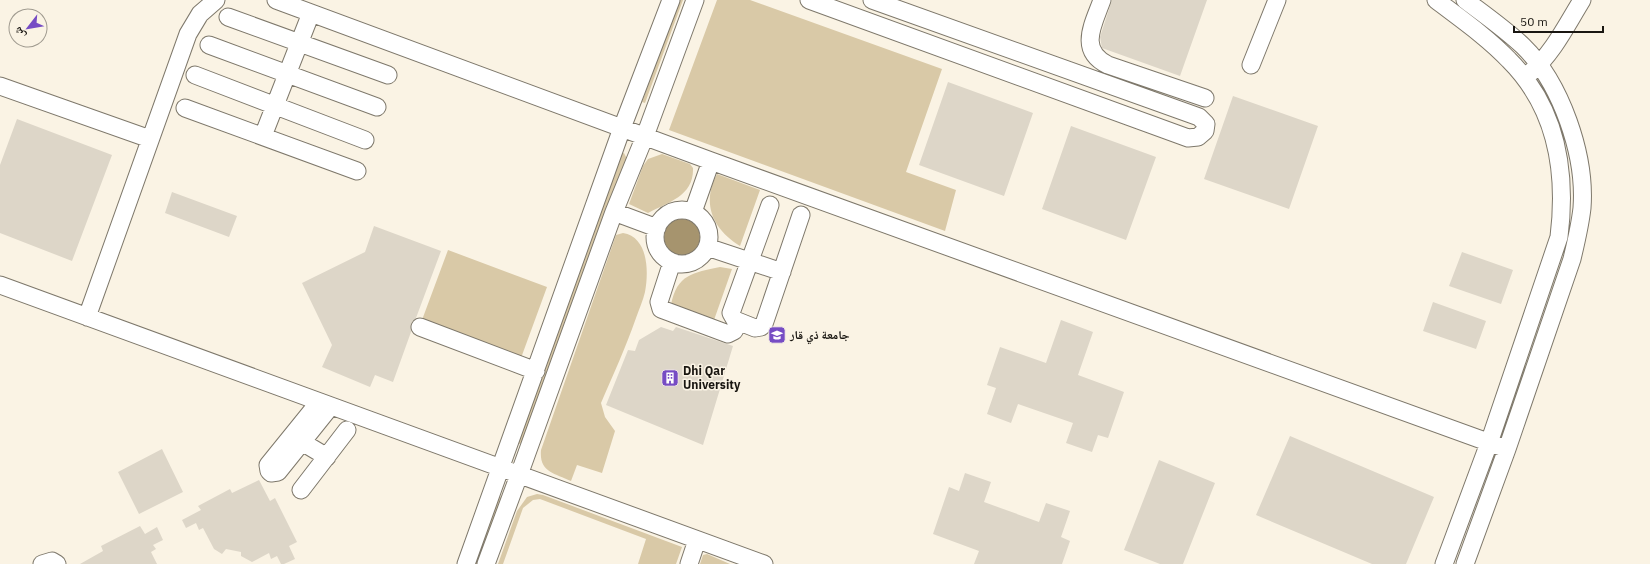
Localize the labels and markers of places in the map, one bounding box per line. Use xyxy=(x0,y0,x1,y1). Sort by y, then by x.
school or university icon: جامعة ذي قار xyxy=(767,325,787,345)
place label: جامعة ذي قار xyxy=(789,327,850,345)
place label: Dhi Qar University xyxy=(683,363,741,392)
building icon: Dhi Qar University xyxy=(660,368,680,388)

